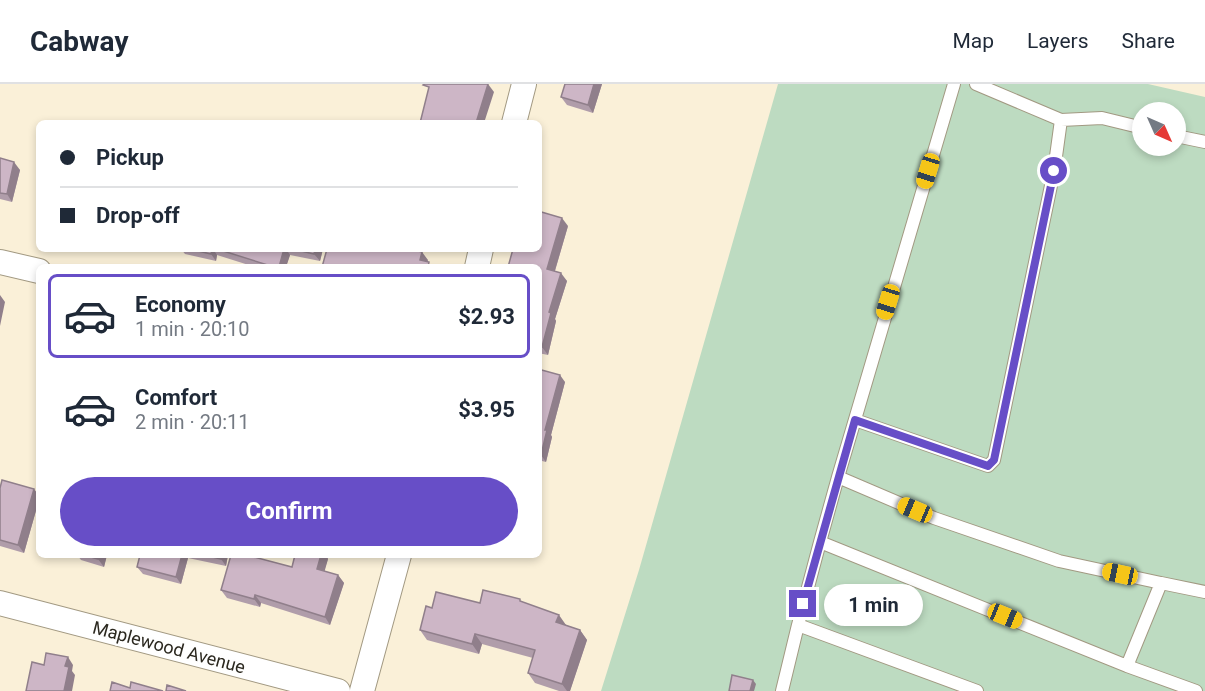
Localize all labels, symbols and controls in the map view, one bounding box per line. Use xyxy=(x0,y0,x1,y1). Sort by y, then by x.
text: Cabway xyxy=(30,25,129,58)
text: Map xyxy=(952,29,994,53)
text: Layers xyxy=(1027,29,1088,53)
text: Share xyxy=(1121,29,1175,53)
north arrow xyxy=(1132,102,1186,156)
map controls xyxy=(1132,102,1186,156)
text: Pickup xyxy=(96,145,164,170)
car xyxy=(914,151,942,191)
route start xyxy=(1040,157,1067,184)
text: Drop-off xyxy=(96,203,180,228)
car xyxy=(874,282,902,322)
icon: car xyxy=(63,289,117,343)
text: Economy xyxy=(135,292,226,317)
text: $2.93 xyxy=(458,304,515,329)
text: 1 min · 20:10 xyxy=(135,317,250,341)
icon: car xyxy=(63,382,117,436)
text: Comfort xyxy=(135,385,217,410)
text: $3.95 xyxy=(458,397,515,422)
text: 2 min · 20:11 xyxy=(135,410,250,434)
button: Confirm xyxy=(60,477,518,546)
car xyxy=(895,495,935,525)
car xyxy=(1101,561,1139,587)
callout: 1 min xyxy=(824,583,923,625)
route end xyxy=(789,590,816,617)
text: 1 min xyxy=(848,593,899,617)
car xyxy=(985,601,1025,631)
street label: Maplewood Avenue xyxy=(90,617,248,677)

